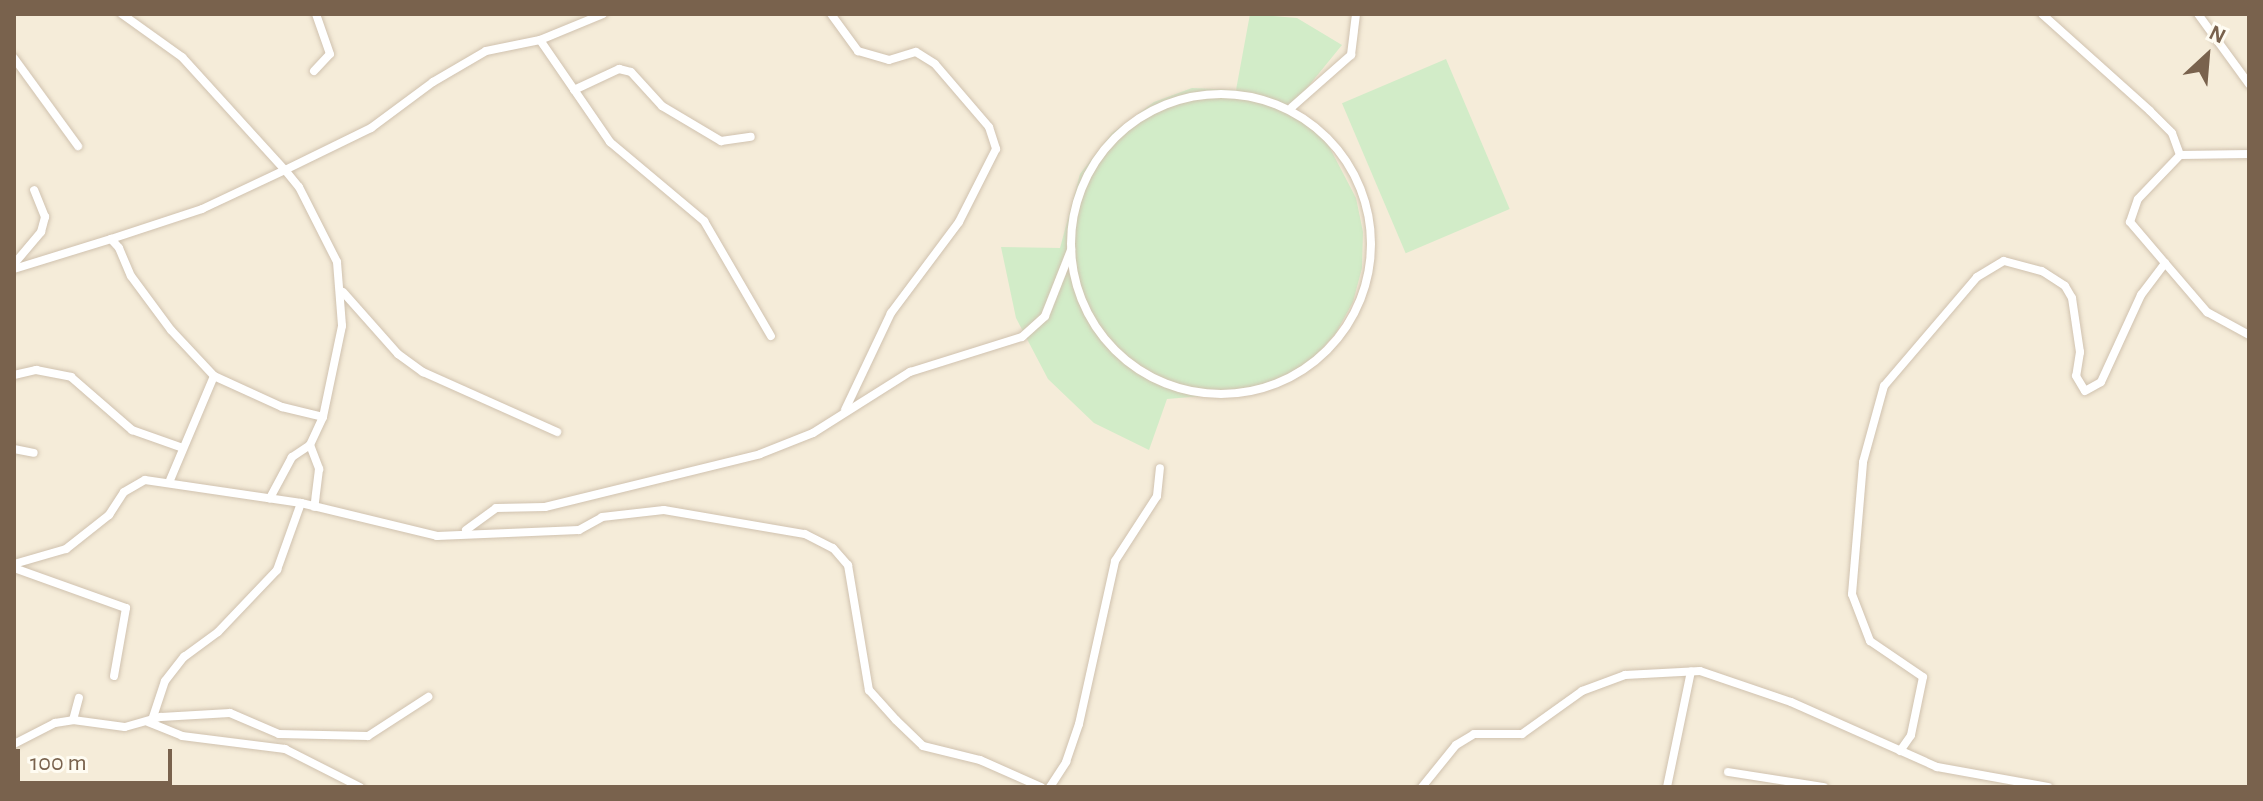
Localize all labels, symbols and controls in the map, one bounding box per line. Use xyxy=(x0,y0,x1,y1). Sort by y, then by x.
north arrow xyxy=(2167,16,2247,96)
text: N xyxy=(2206,21,2229,48)
scale bar xyxy=(20,733,176,783)
text: 100 m xyxy=(30,751,87,775)

